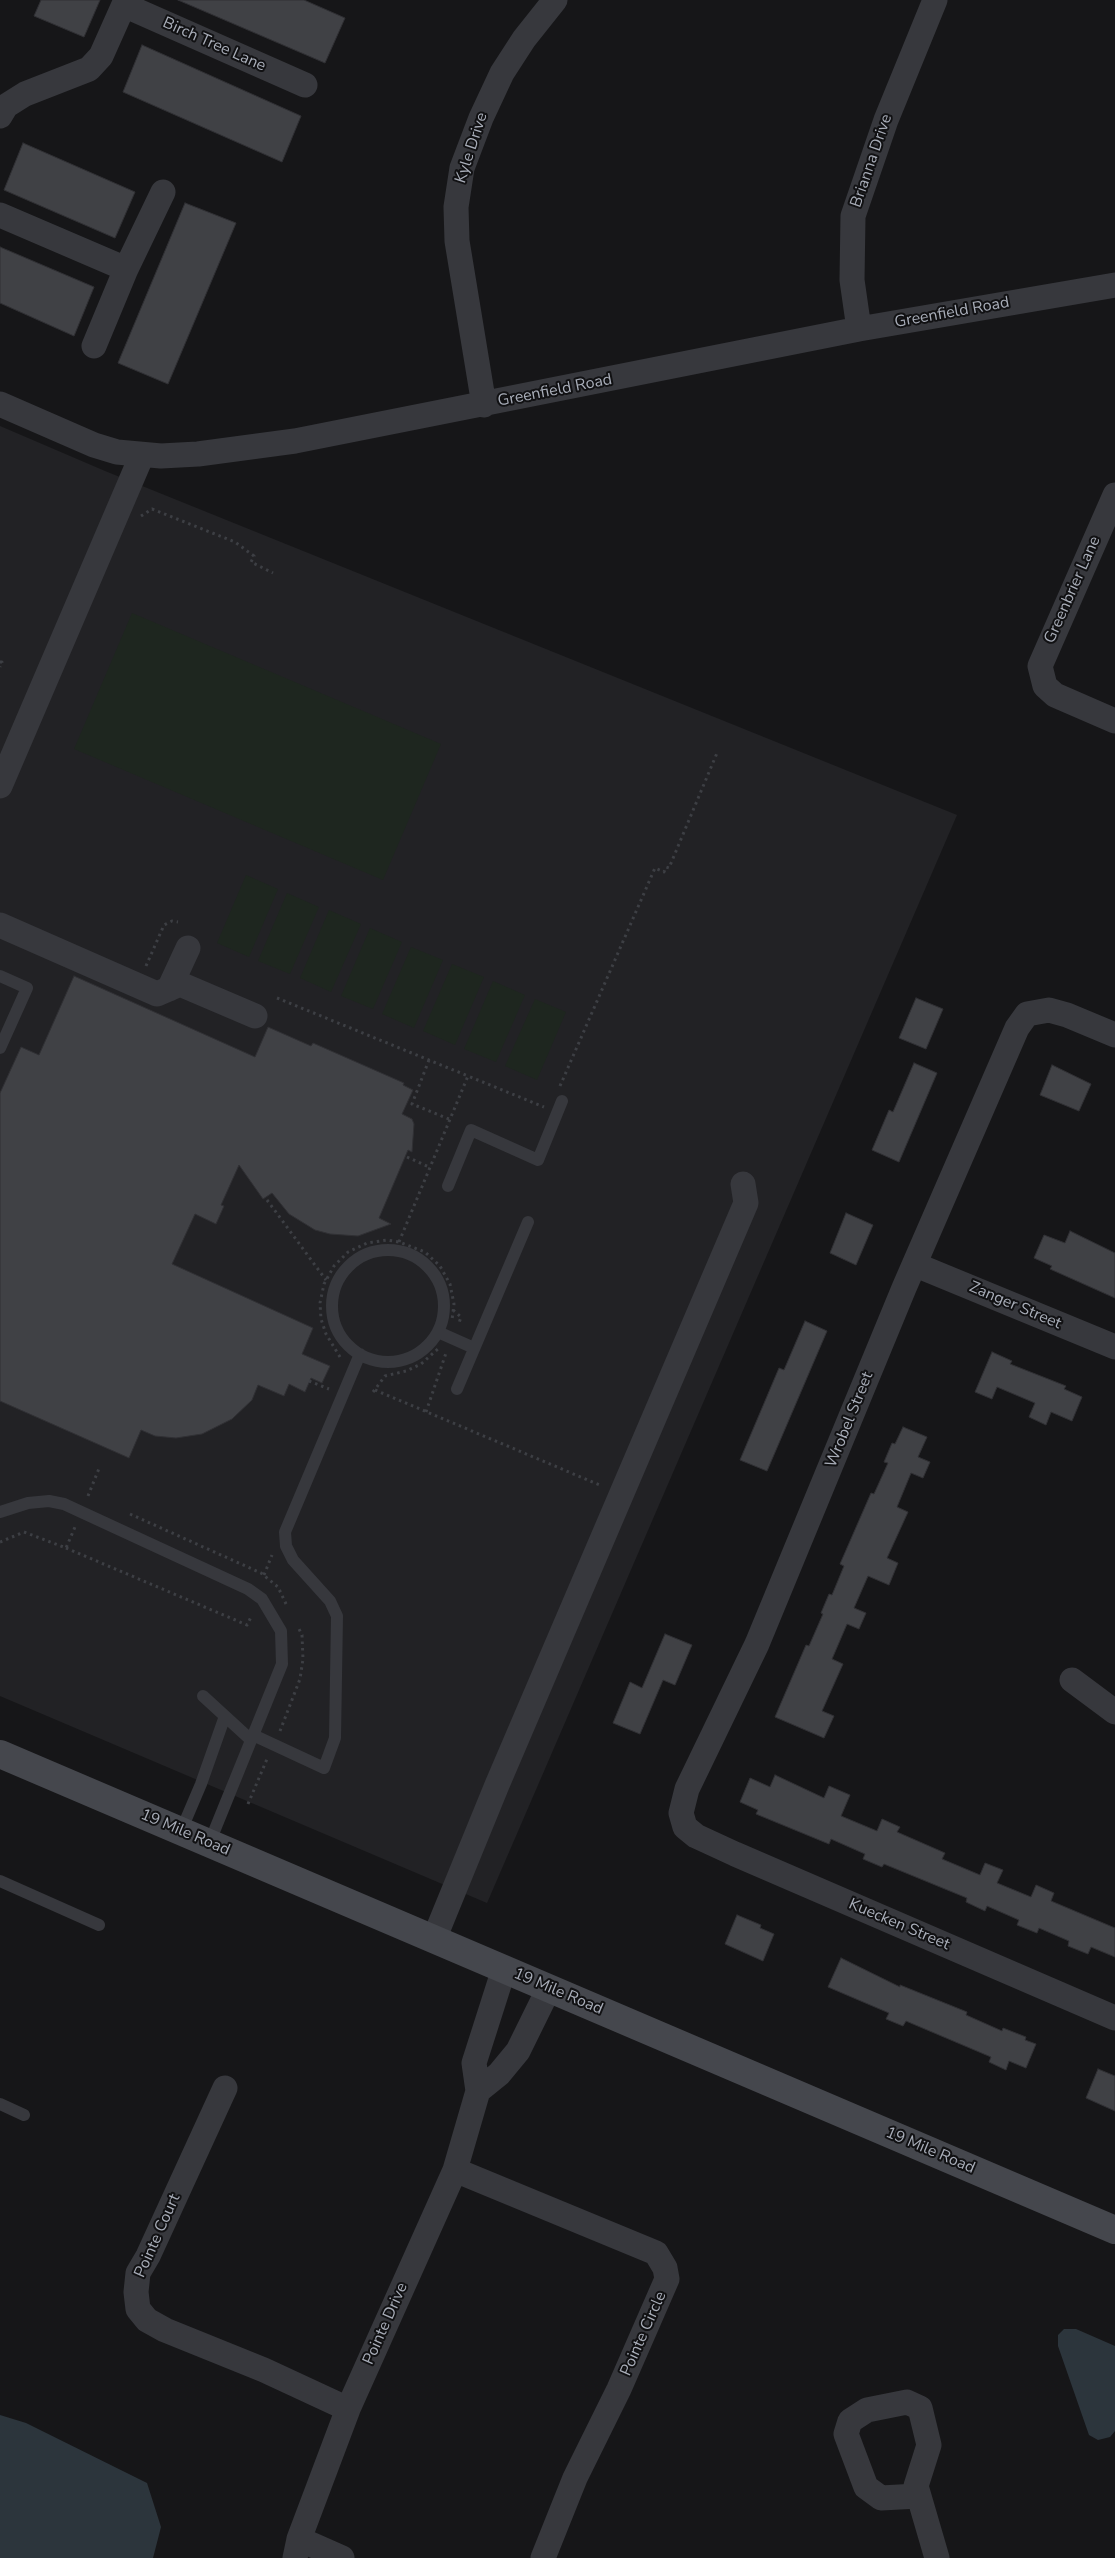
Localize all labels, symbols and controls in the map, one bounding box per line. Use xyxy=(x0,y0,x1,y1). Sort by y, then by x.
street label: Birch Tree Lane xyxy=(160,14,268,76)
street label: Kyle Drive xyxy=(452,110,492,186)
street label: Brianna Drive xyxy=(847,112,897,210)
street label: Greenfield Road xyxy=(893,293,1011,333)
street label: Greenfield Road xyxy=(496,370,614,412)
street label: Greenbrier Lane xyxy=(1041,533,1105,647)
street label: Zanger Street xyxy=(966,1278,1064,1334)
street label: Wrobel Street xyxy=(822,1369,878,1471)
street label: 19 Mile Road xyxy=(137,1806,233,1860)
street label: Kuecken Street xyxy=(846,1895,952,1955)
street label: 19 Mile Road xyxy=(510,1965,606,2019)
street label: 19 Mile Road xyxy=(882,2124,978,2178)
street label: Pointe Court xyxy=(131,2191,185,2281)
street label: Pointe Drive xyxy=(359,2280,413,2368)
street label: Pointe Circle xyxy=(617,2289,671,2379)

